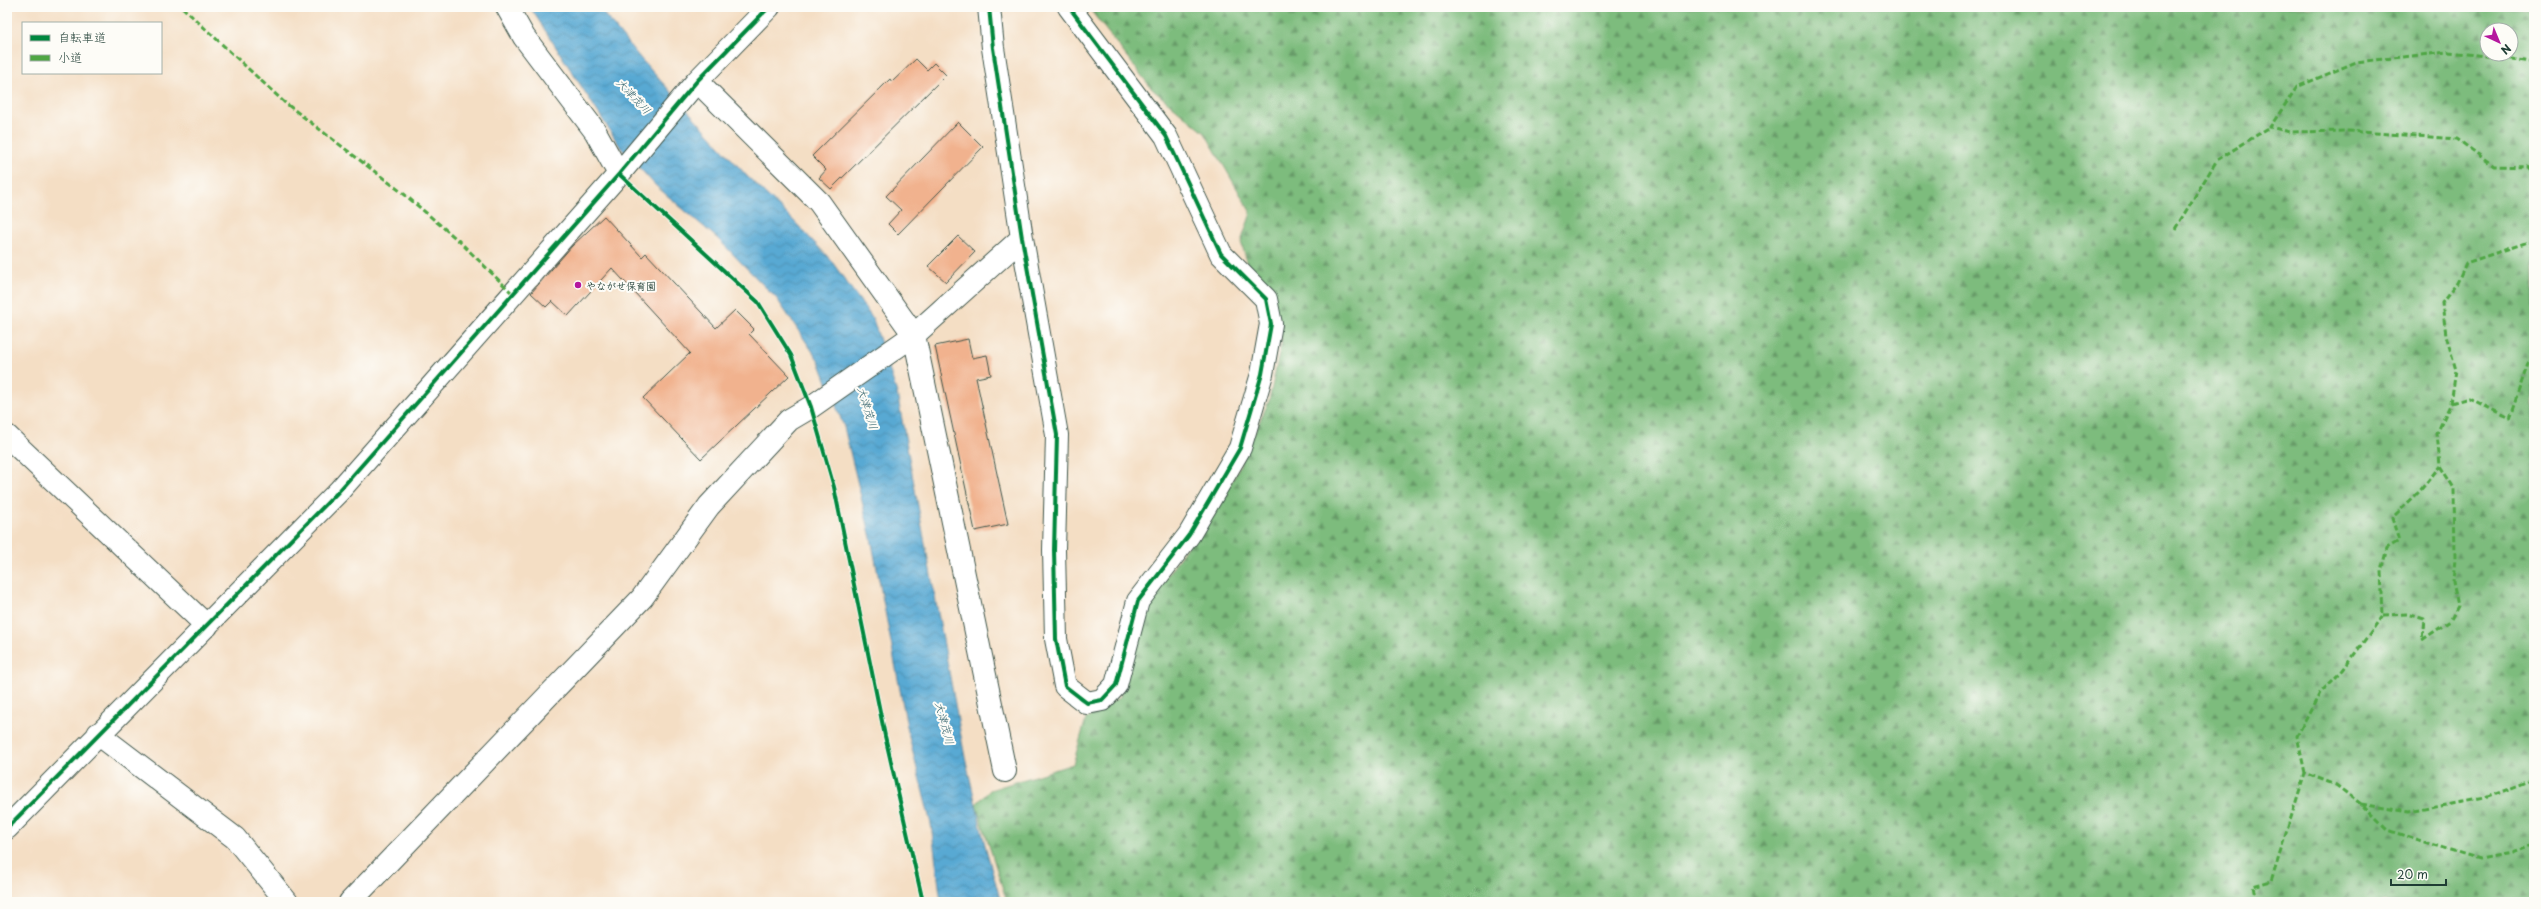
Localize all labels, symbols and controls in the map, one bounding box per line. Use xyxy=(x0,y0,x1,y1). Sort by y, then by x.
legend xyxy=(22,22,162,74)
north arrow xyxy=(2479,22,2519,62)
text: 自転車道 xyxy=(58,28,106,46)
text: N xyxy=(2497,40,2515,59)
text: 小道 xyxy=(58,48,82,66)
water label: 大津茂川 xyxy=(613,74,655,118)
place label: やながせ保育園 xyxy=(586,278,656,293)
marker: やながせ保育園 xyxy=(573,280,583,290)
water label: 大津茂川 xyxy=(853,384,883,432)
water label: 大津茂川 xyxy=(931,700,959,746)
scale bar xyxy=(2391,861,2446,887)
text: 20 m xyxy=(2397,865,2428,883)

